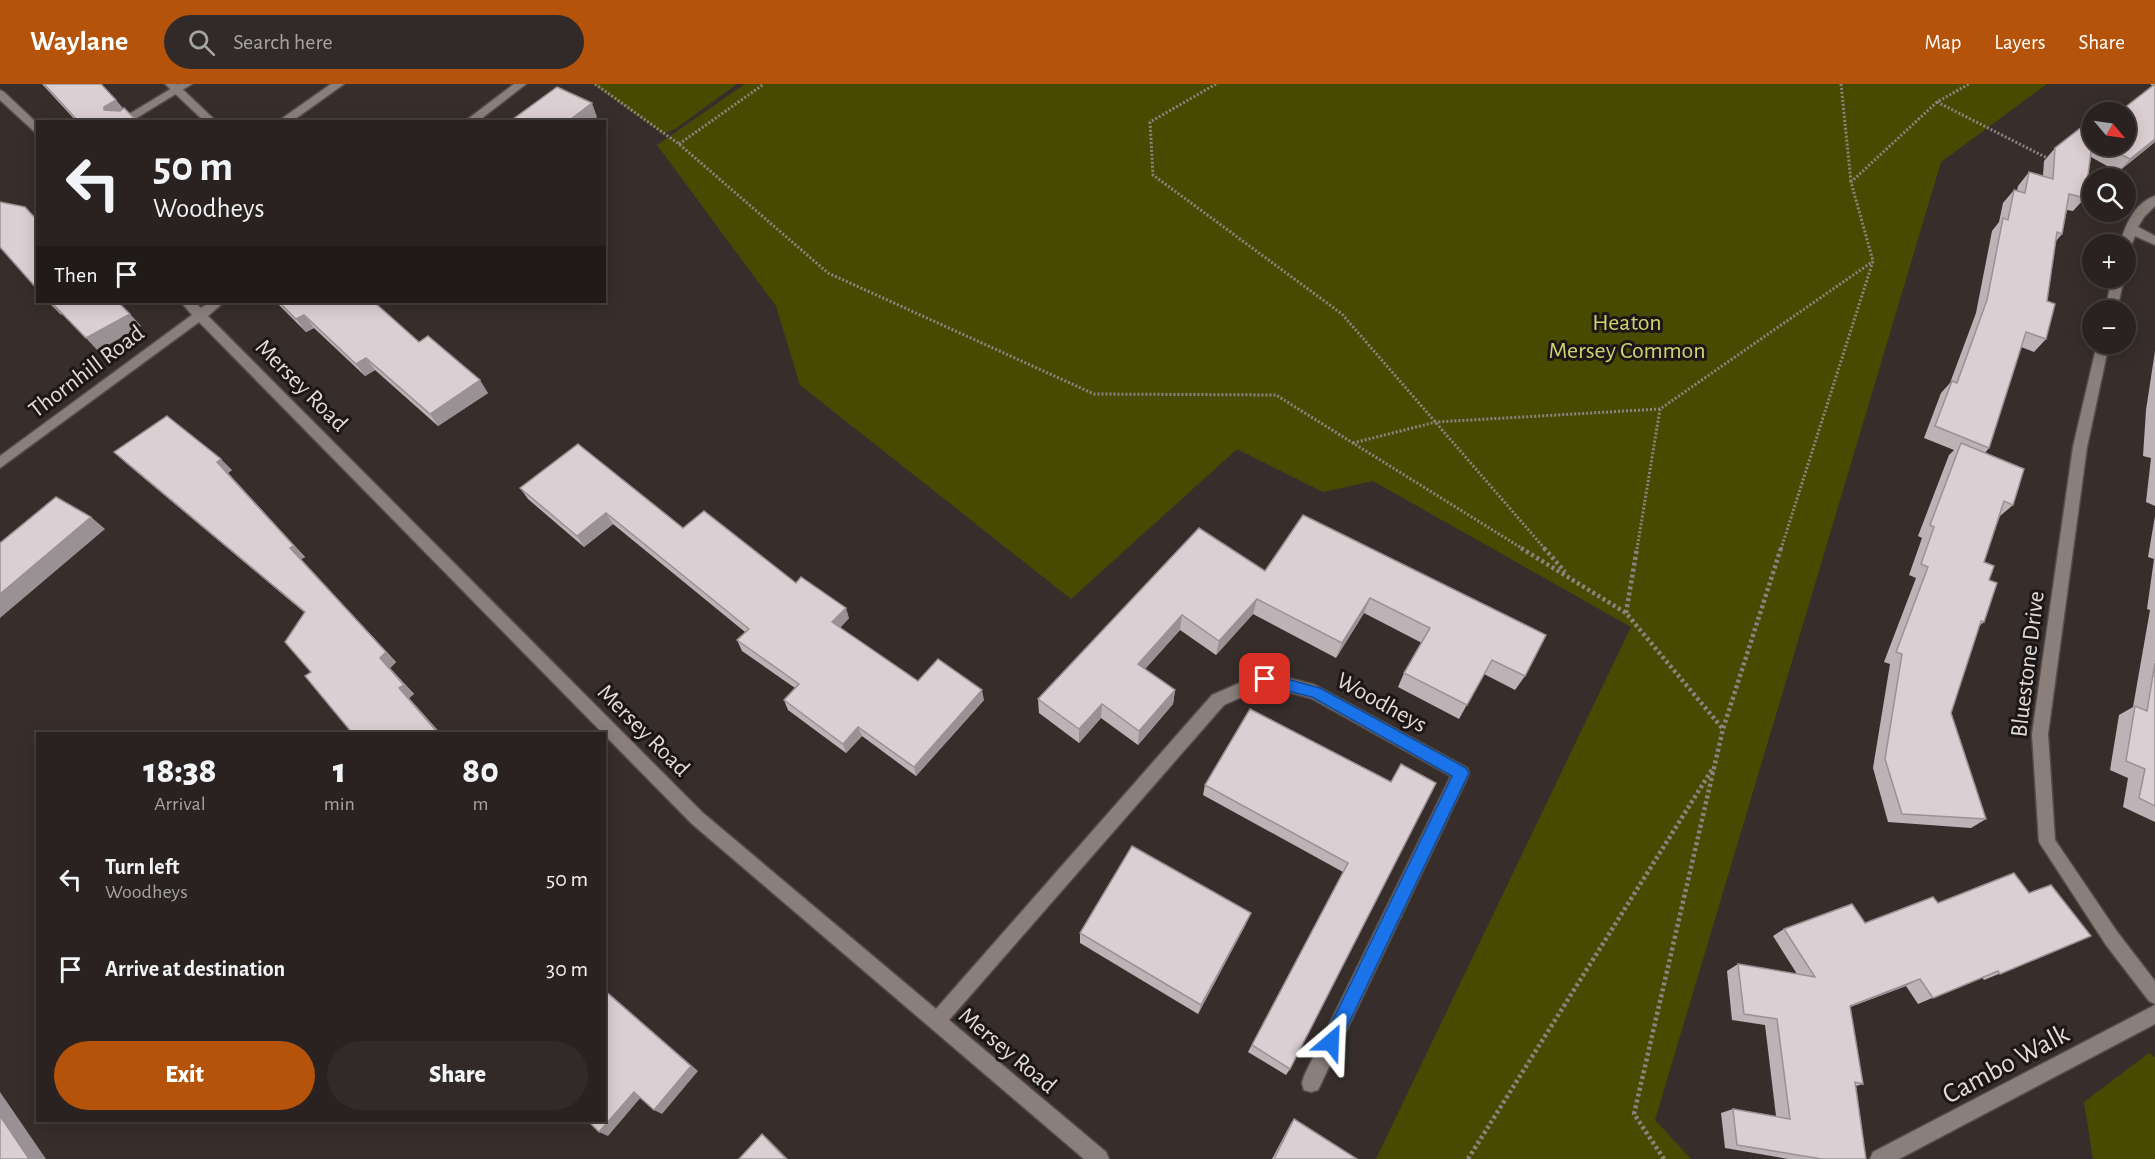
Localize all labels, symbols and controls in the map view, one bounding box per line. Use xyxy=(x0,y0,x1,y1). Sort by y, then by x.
search box xyxy=(164,15,584,69)
icon: search xyxy=(185,26,218,59)
text: Waylane xyxy=(30,28,128,56)
text: Search here xyxy=(233,31,333,53)
text: Map xyxy=(1925,32,1961,53)
text: Layers xyxy=(1994,32,2045,53)
text: Share xyxy=(2078,32,2125,53)
north arrow xyxy=(2082,102,2136,156)
map controls xyxy=(2082,102,2136,354)
icon: left xyxy=(54,144,132,222)
text: 50 m xyxy=(153,146,233,188)
button: search xyxy=(2082,168,2136,222)
text: Woodheys xyxy=(153,195,264,222)
button: + xyxy=(2082,234,2136,288)
icon: arrive xyxy=(110,258,143,291)
text: Then xyxy=(54,264,98,286)
button: − xyxy=(2082,300,2136,354)
park label: Heaton Mersey Common xyxy=(1548,311,1706,363)
street label: Thornhill Road xyxy=(24,321,149,423)
street label: Mersey Road xyxy=(251,335,352,436)
street label: Bluestone Drive xyxy=(2007,590,2049,739)
pin xyxy=(1239,653,1290,704)
icon: arrive xyxy=(1248,662,1281,695)
street label: Woodheys xyxy=(1332,668,1431,737)
street label: Mersey Road xyxy=(593,680,694,781)
text: 18:38 xyxy=(143,753,217,789)
text: 1 xyxy=(333,753,346,789)
text: 80 xyxy=(462,753,499,789)
text: Arrival xyxy=(154,794,206,814)
text: min xyxy=(324,794,355,814)
text: m xyxy=(472,794,488,814)
text: Turn left xyxy=(105,856,179,878)
icon: left xyxy=(54,863,87,896)
text: 50 m xyxy=(546,868,588,890)
text: Woodheys xyxy=(105,882,188,902)
icon: arrive xyxy=(54,953,87,986)
text: Arrive at destination xyxy=(105,958,285,980)
text: 30 m xyxy=(546,958,588,980)
street label: Mersey Road xyxy=(954,1003,1061,1098)
position arrow xyxy=(1299,1010,1363,1074)
street label: Cambo Walk xyxy=(1938,1020,2074,1110)
button: Exit xyxy=(54,1041,315,1110)
button: Share xyxy=(327,1041,588,1110)

